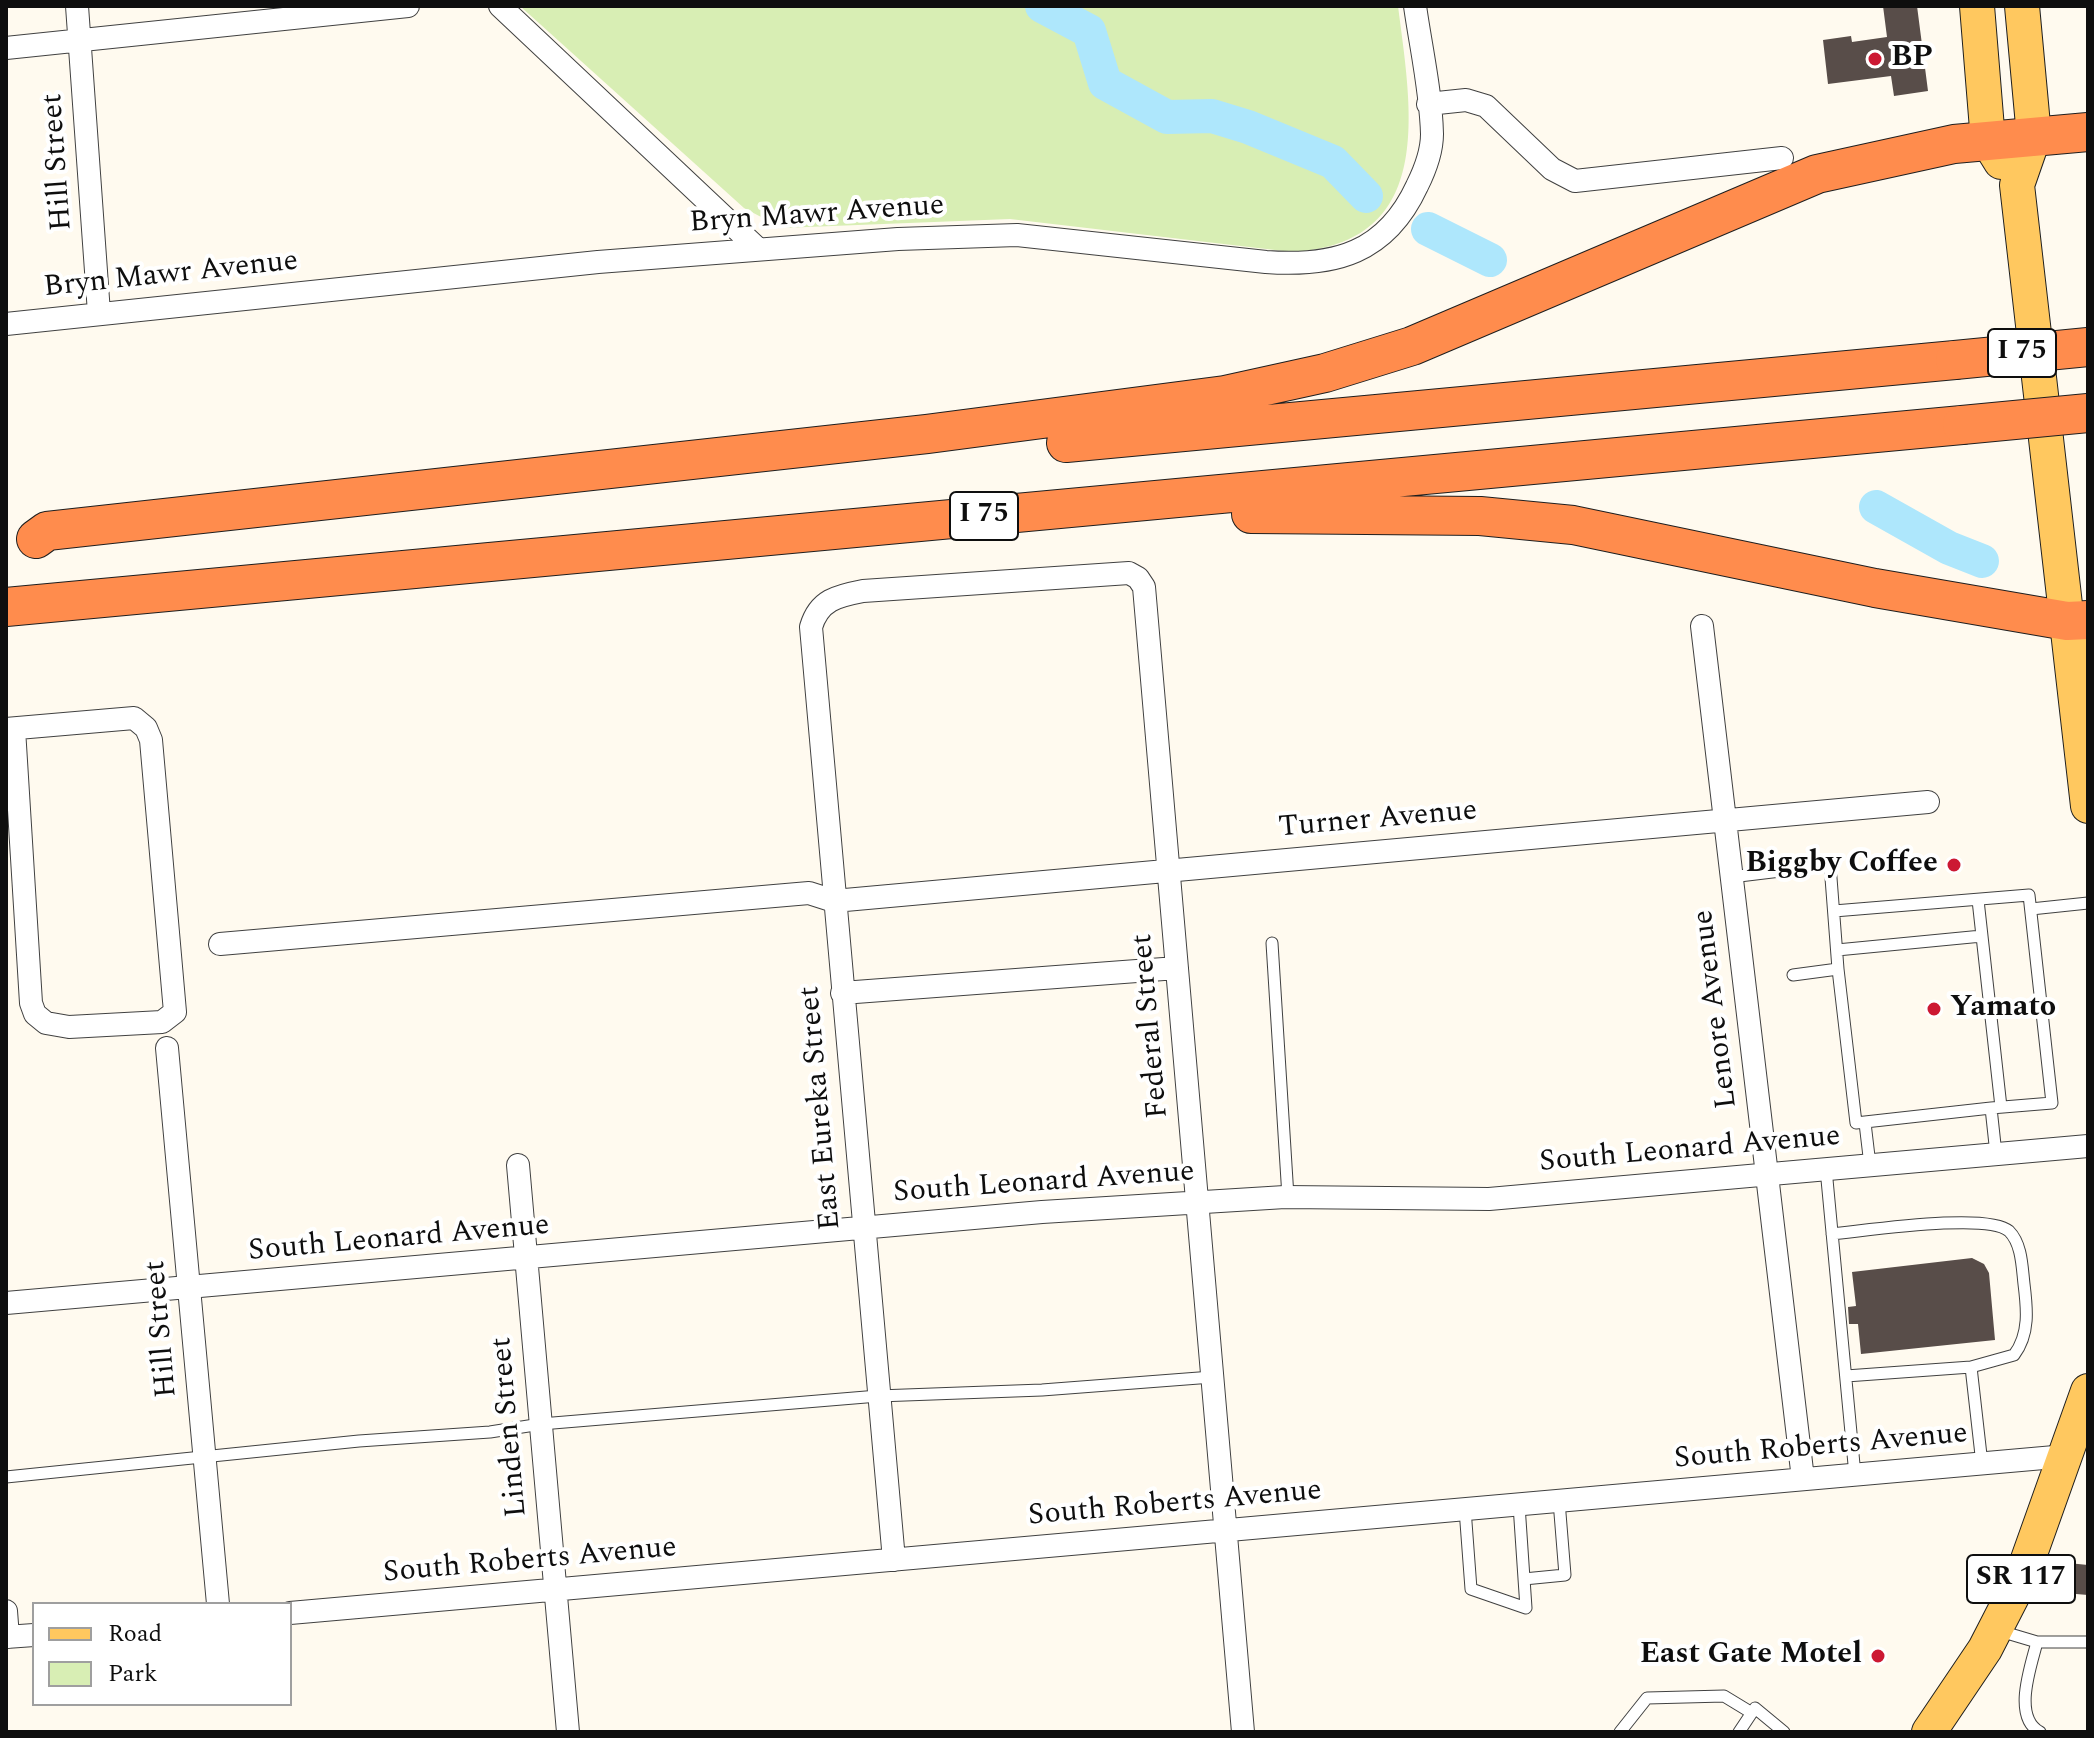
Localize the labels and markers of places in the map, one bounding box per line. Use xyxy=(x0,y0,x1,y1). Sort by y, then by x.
place label: BP xyxy=(1891,41,1933,77)
marker: BP xyxy=(1866,50,1884,68)
place label: Biggby Coffee xyxy=(1745,847,1938,883)
marker: Biggby Coffee xyxy=(1945,856,1963,874)
place label: Yamato xyxy=(1950,991,2056,1027)
marker: Yamato xyxy=(1925,1000,1943,1018)
place label: East Gate Motel xyxy=(1640,1638,1862,1674)
marker: East Gate Motel xyxy=(1869,1647,1887,1665)

